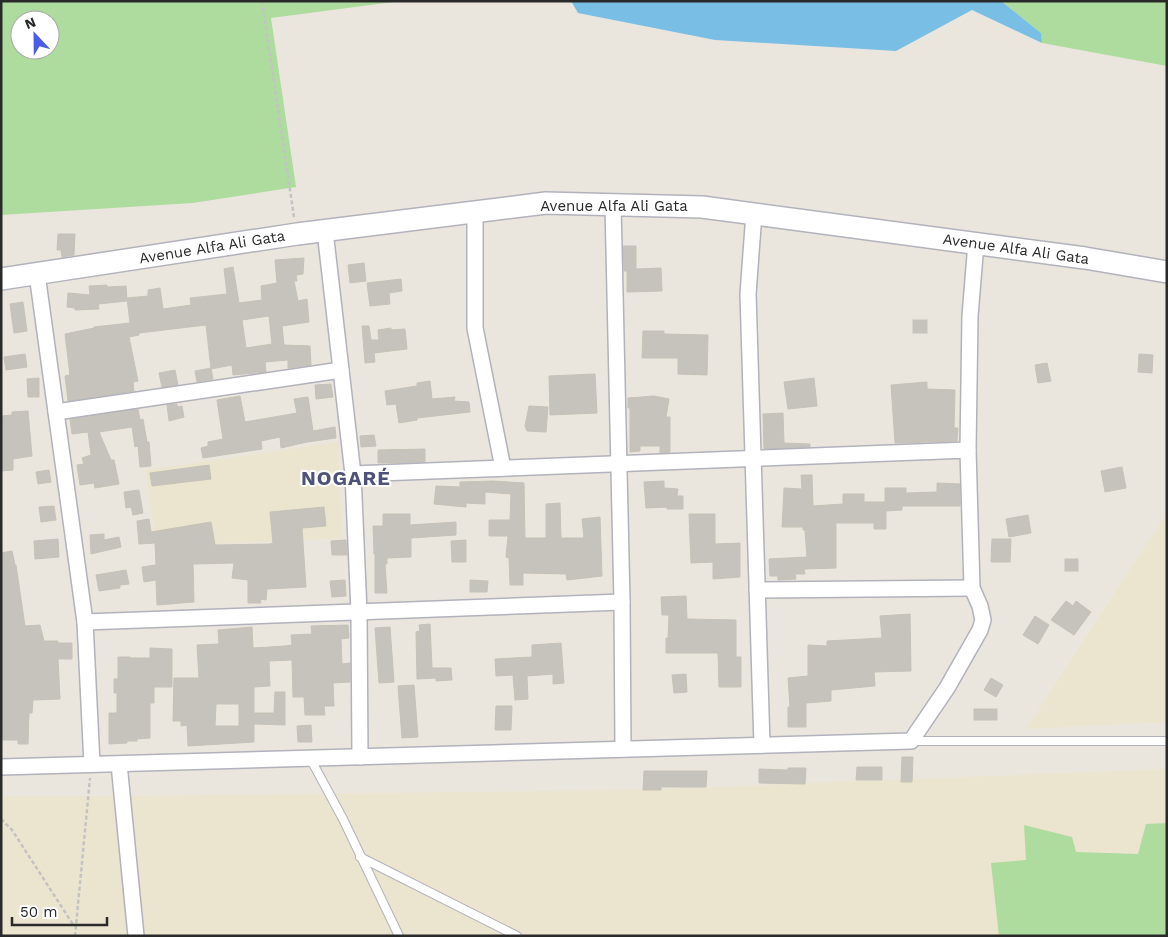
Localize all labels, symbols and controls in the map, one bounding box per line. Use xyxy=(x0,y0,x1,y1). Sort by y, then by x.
north arrow xyxy=(10,10,60,60)
text: N xyxy=(22,14,38,32)
street label: Avenue Alfa Ali Gata xyxy=(540,197,688,215)
street label: Avenue Alfa Ali Gata xyxy=(138,226,287,267)
street label: Avenue Alfa Ali Gata xyxy=(942,230,1091,268)
district label: NOGARÉ xyxy=(301,466,391,490)
scale bar xyxy=(12,894,108,926)
text: 50 m xyxy=(20,903,57,921)

